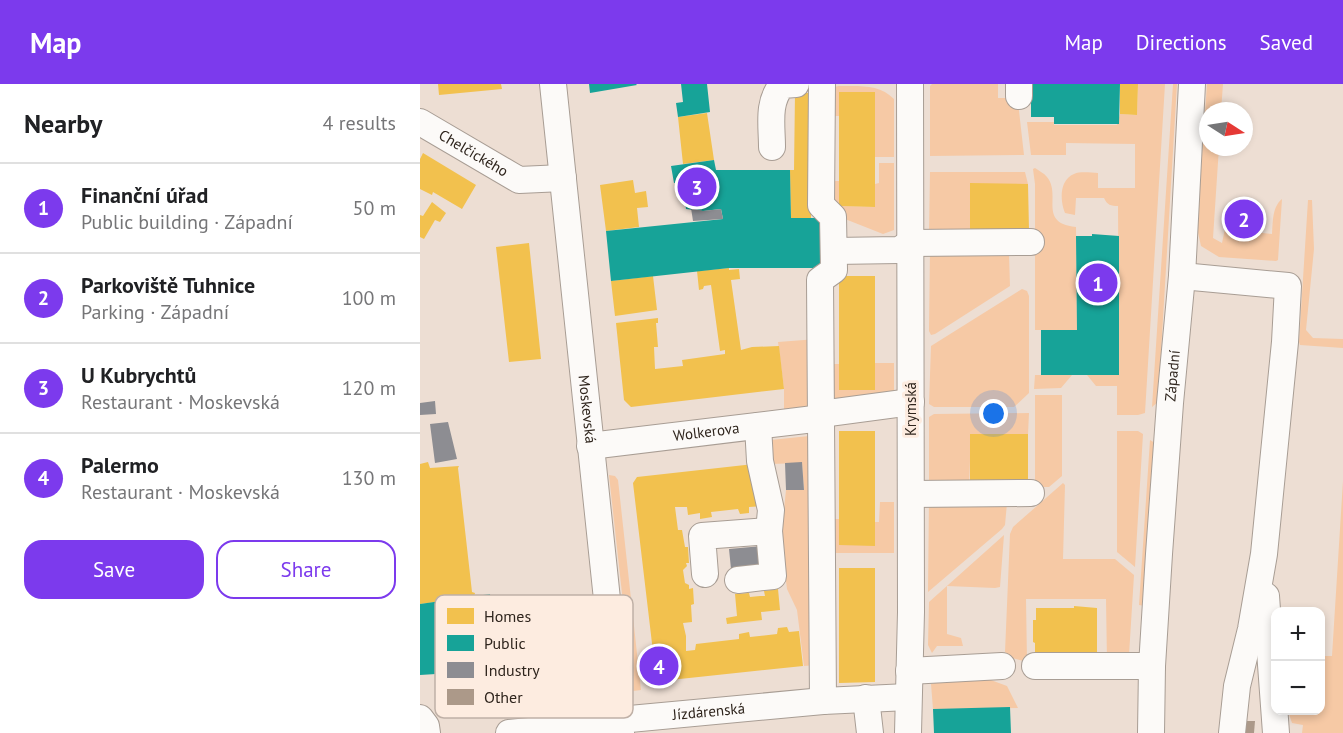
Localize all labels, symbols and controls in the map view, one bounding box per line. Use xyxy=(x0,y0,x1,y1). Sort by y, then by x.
text: Map xyxy=(30,24,81,61)
text: Map xyxy=(1064,29,1103,56)
text: Directions xyxy=(1136,29,1227,56)
text: Saved xyxy=(1260,29,1313,56)
north arrow xyxy=(1199,102,1253,156)
text: Nearby xyxy=(24,107,102,140)
text: 4 results xyxy=(323,110,396,136)
street label: Chelčického xyxy=(436,125,512,181)
pin: 3 xyxy=(678,164,716,210)
text: Finanční úřad xyxy=(81,181,208,209)
text: 1 xyxy=(38,195,49,221)
text: 50 m xyxy=(353,195,396,221)
pin: 2 xyxy=(1224,196,1264,242)
text: Public building · Západní xyxy=(81,209,293,235)
pin: 1 xyxy=(1078,260,1118,306)
text: Parkoviště Tuhnice xyxy=(81,271,255,299)
text: 2 xyxy=(38,285,49,311)
text: 100 m xyxy=(342,285,396,311)
text: Parking · Západní xyxy=(81,299,229,325)
street label: Západní xyxy=(1160,349,1184,402)
text: U Kubrychtů xyxy=(81,361,196,389)
street label: Moskevská xyxy=(575,374,601,444)
text: 3 xyxy=(38,375,49,401)
text: 120 m xyxy=(342,375,396,401)
street label: Krymská xyxy=(901,382,920,436)
text: Restaurant · Moskevská xyxy=(81,389,280,415)
your location xyxy=(979,399,1008,428)
street label: Wolkerova xyxy=(672,418,740,445)
text: Palermo xyxy=(81,451,159,479)
text: 4 xyxy=(38,465,49,491)
text: 130 m xyxy=(342,465,396,491)
text: Restaurant · Moskevská xyxy=(81,479,280,505)
button: Save xyxy=(24,540,204,599)
button: Share xyxy=(216,540,396,599)
legend xyxy=(435,595,633,718)
text: Homes xyxy=(484,606,531,626)
map controls xyxy=(1271,607,1325,715)
button: + xyxy=(1271,607,1325,661)
text: Public xyxy=(484,633,526,653)
pin: 4 xyxy=(640,644,678,688)
text: Industry xyxy=(484,660,540,680)
button: − xyxy=(1271,661,1325,715)
text: Other xyxy=(484,687,523,707)
street label: Jízdárenská xyxy=(671,698,746,724)

